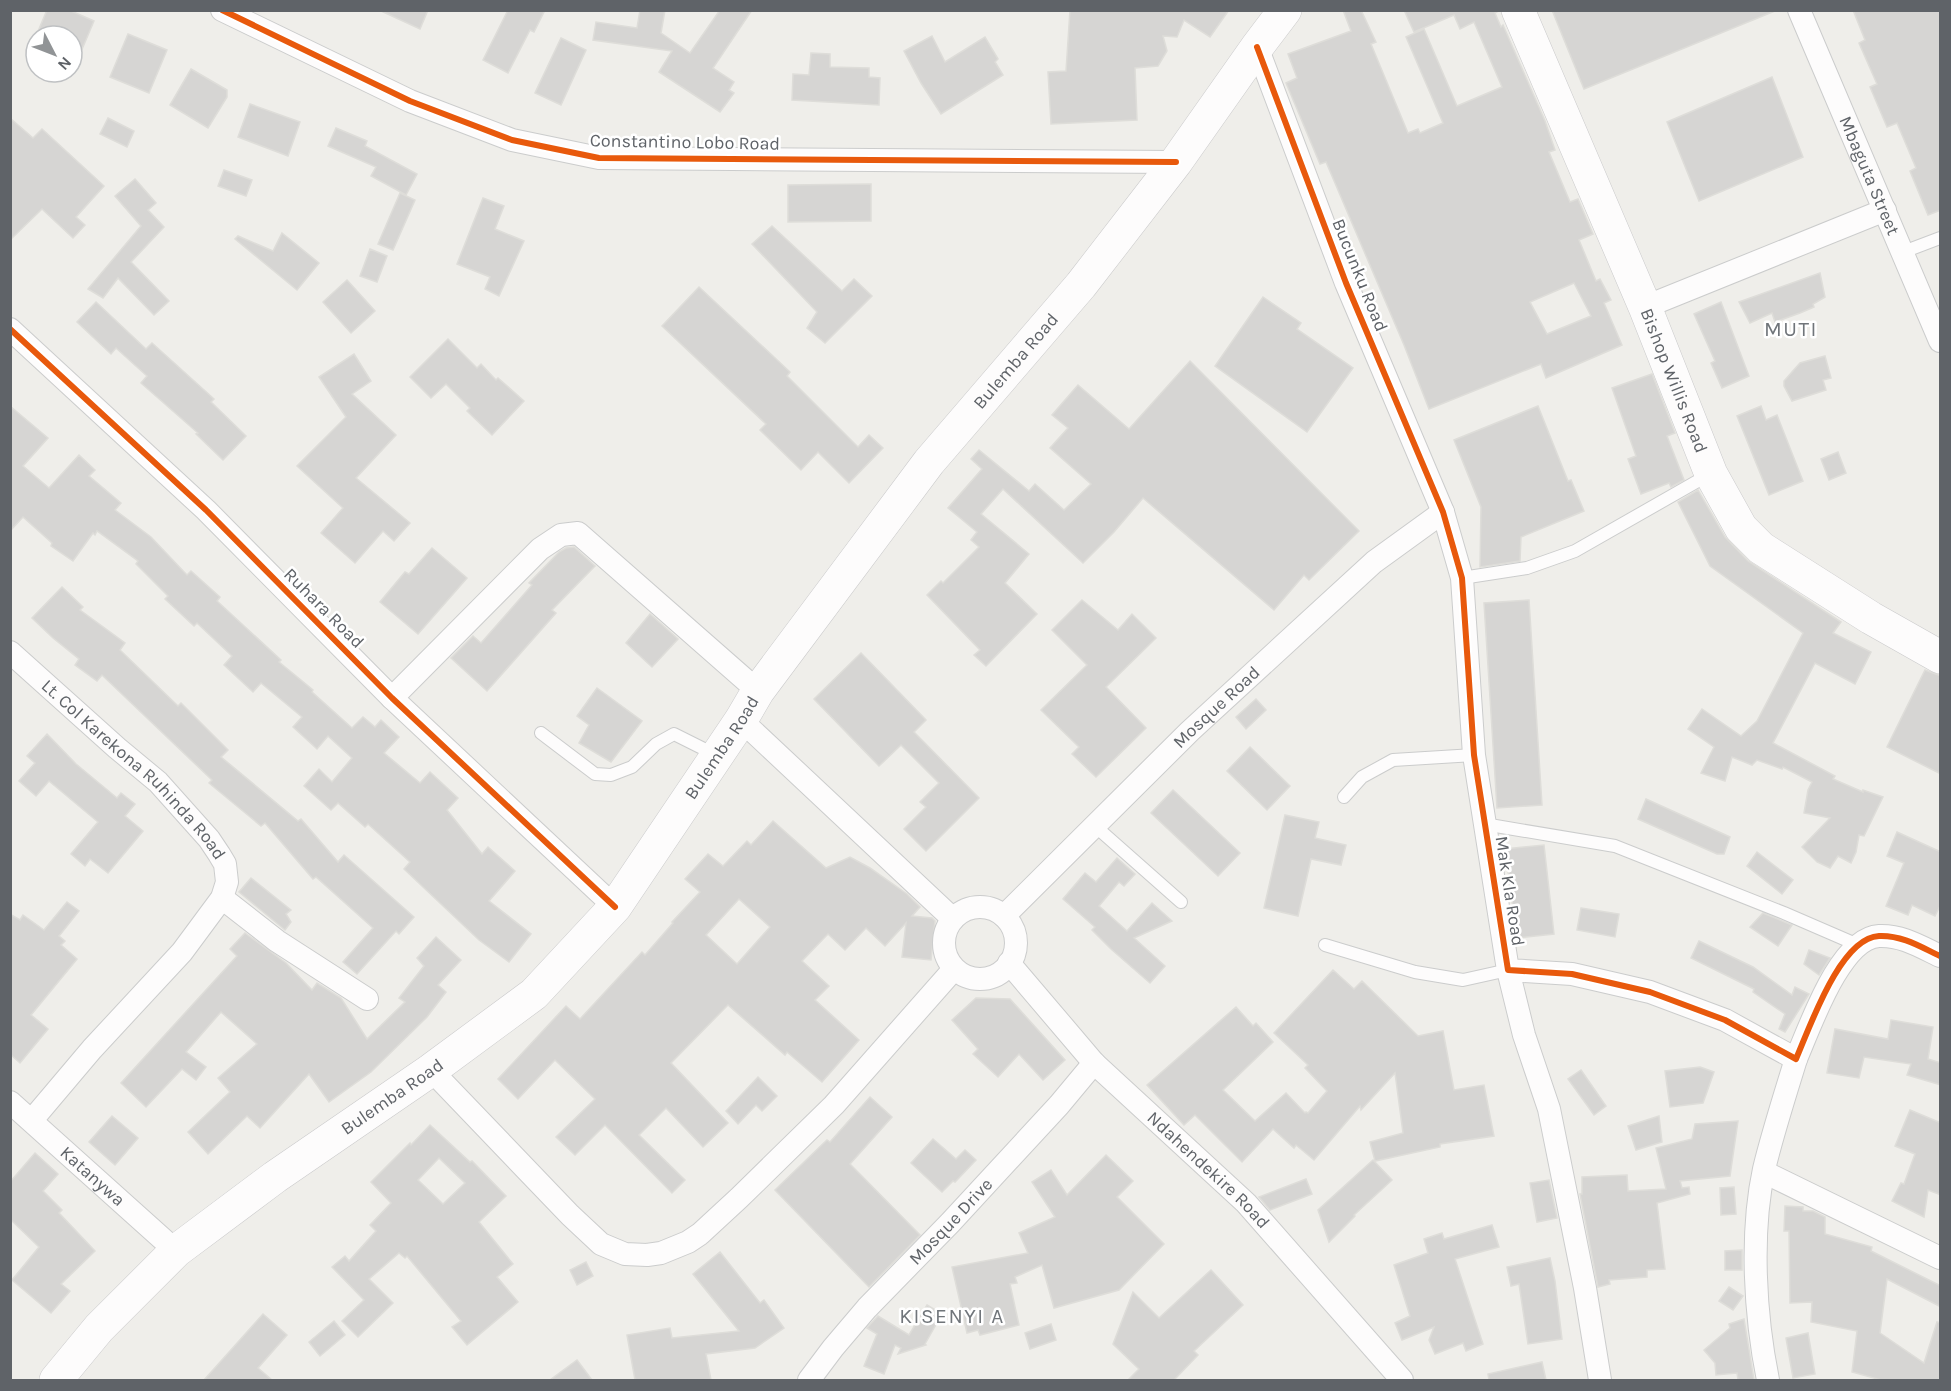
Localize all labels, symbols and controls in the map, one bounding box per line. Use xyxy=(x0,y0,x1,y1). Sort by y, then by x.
north arrow xyxy=(24,24,84,84)
text: N xyxy=(54,53,76,74)
street label: Mbaguta Street xyxy=(1834,113,1905,239)
street label: Constantino Lobo Road xyxy=(590,129,780,155)
street label: Bucunku Road xyxy=(1327,215,1393,335)
street label: Bishop Willis Road xyxy=(1636,305,1713,456)
street label: Bulemba Road xyxy=(968,309,1063,414)
district label: MUTI xyxy=(1764,317,1818,341)
street label: Ruhara Road xyxy=(279,563,369,653)
street label: Mosque Road xyxy=(1168,661,1265,753)
street label: Lt. Col Karekona Ruhinda Road xyxy=(37,675,231,864)
street label: Bulemba Road xyxy=(680,692,764,804)
street label: Mak Kla Road xyxy=(1490,834,1530,948)
street label: Bulemba Road xyxy=(337,1054,448,1140)
street label: Ndahendekire Road xyxy=(1143,1107,1274,1233)
street label: Katanywa xyxy=(56,1141,130,1211)
street label: Mosque Drive xyxy=(904,1173,997,1269)
district label: KISENYI A xyxy=(899,1304,1005,1328)

